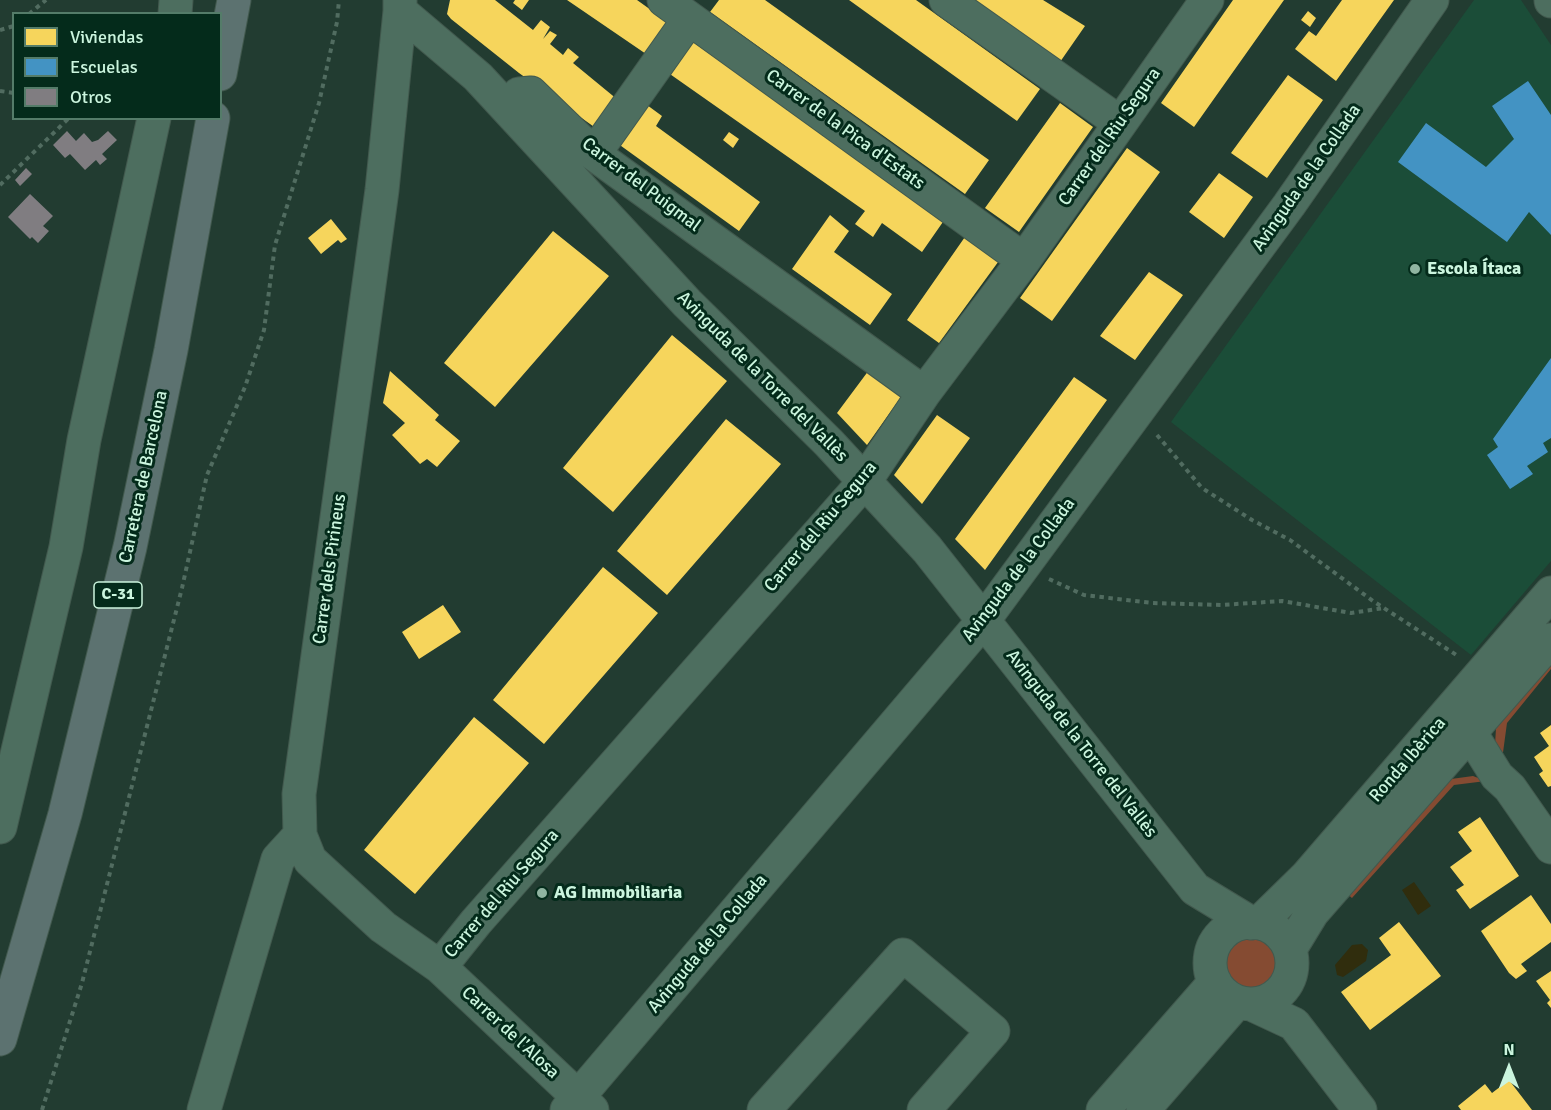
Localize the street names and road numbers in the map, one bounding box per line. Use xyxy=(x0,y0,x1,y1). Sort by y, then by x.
street label: Carrer del Riu Segura xyxy=(1054,64,1166,210)
street label: Carrer de la Pica d'Estats xyxy=(762,65,928,195)
street label: Avinguda de la Collada xyxy=(1248,100,1366,256)
street label: Carrer del Puigmal xyxy=(577,133,705,237)
street label: Avinguda de la Torre del Vallès xyxy=(672,287,852,467)
street label: Carretera de Barcelona xyxy=(115,389,173,565)
street label: Carrer del Riu Segura xyxy=(760,457,882,597)
street label: Carrer dels Pirineus xyxy=(309,492,351,646)
street label: Avinguda de la Collada xyxy=(958,494,1080,646)
road number: C-31 xyxy=(94,582,142,608)
street label: Avinguda de la Torre del Vallès xyxy=(1001,646,1161,842)
street label: Ronda Ibèrica xyxy=(1365,713,1451,807)
street label: Carrer del Riu Segura xyxy=(440,825,564,963)
street label: Avinguda de la Collada xyxy=(644,870,772,1018)
street label: Carrer de l'Alosa xyxy=(457,982,563,1084)

